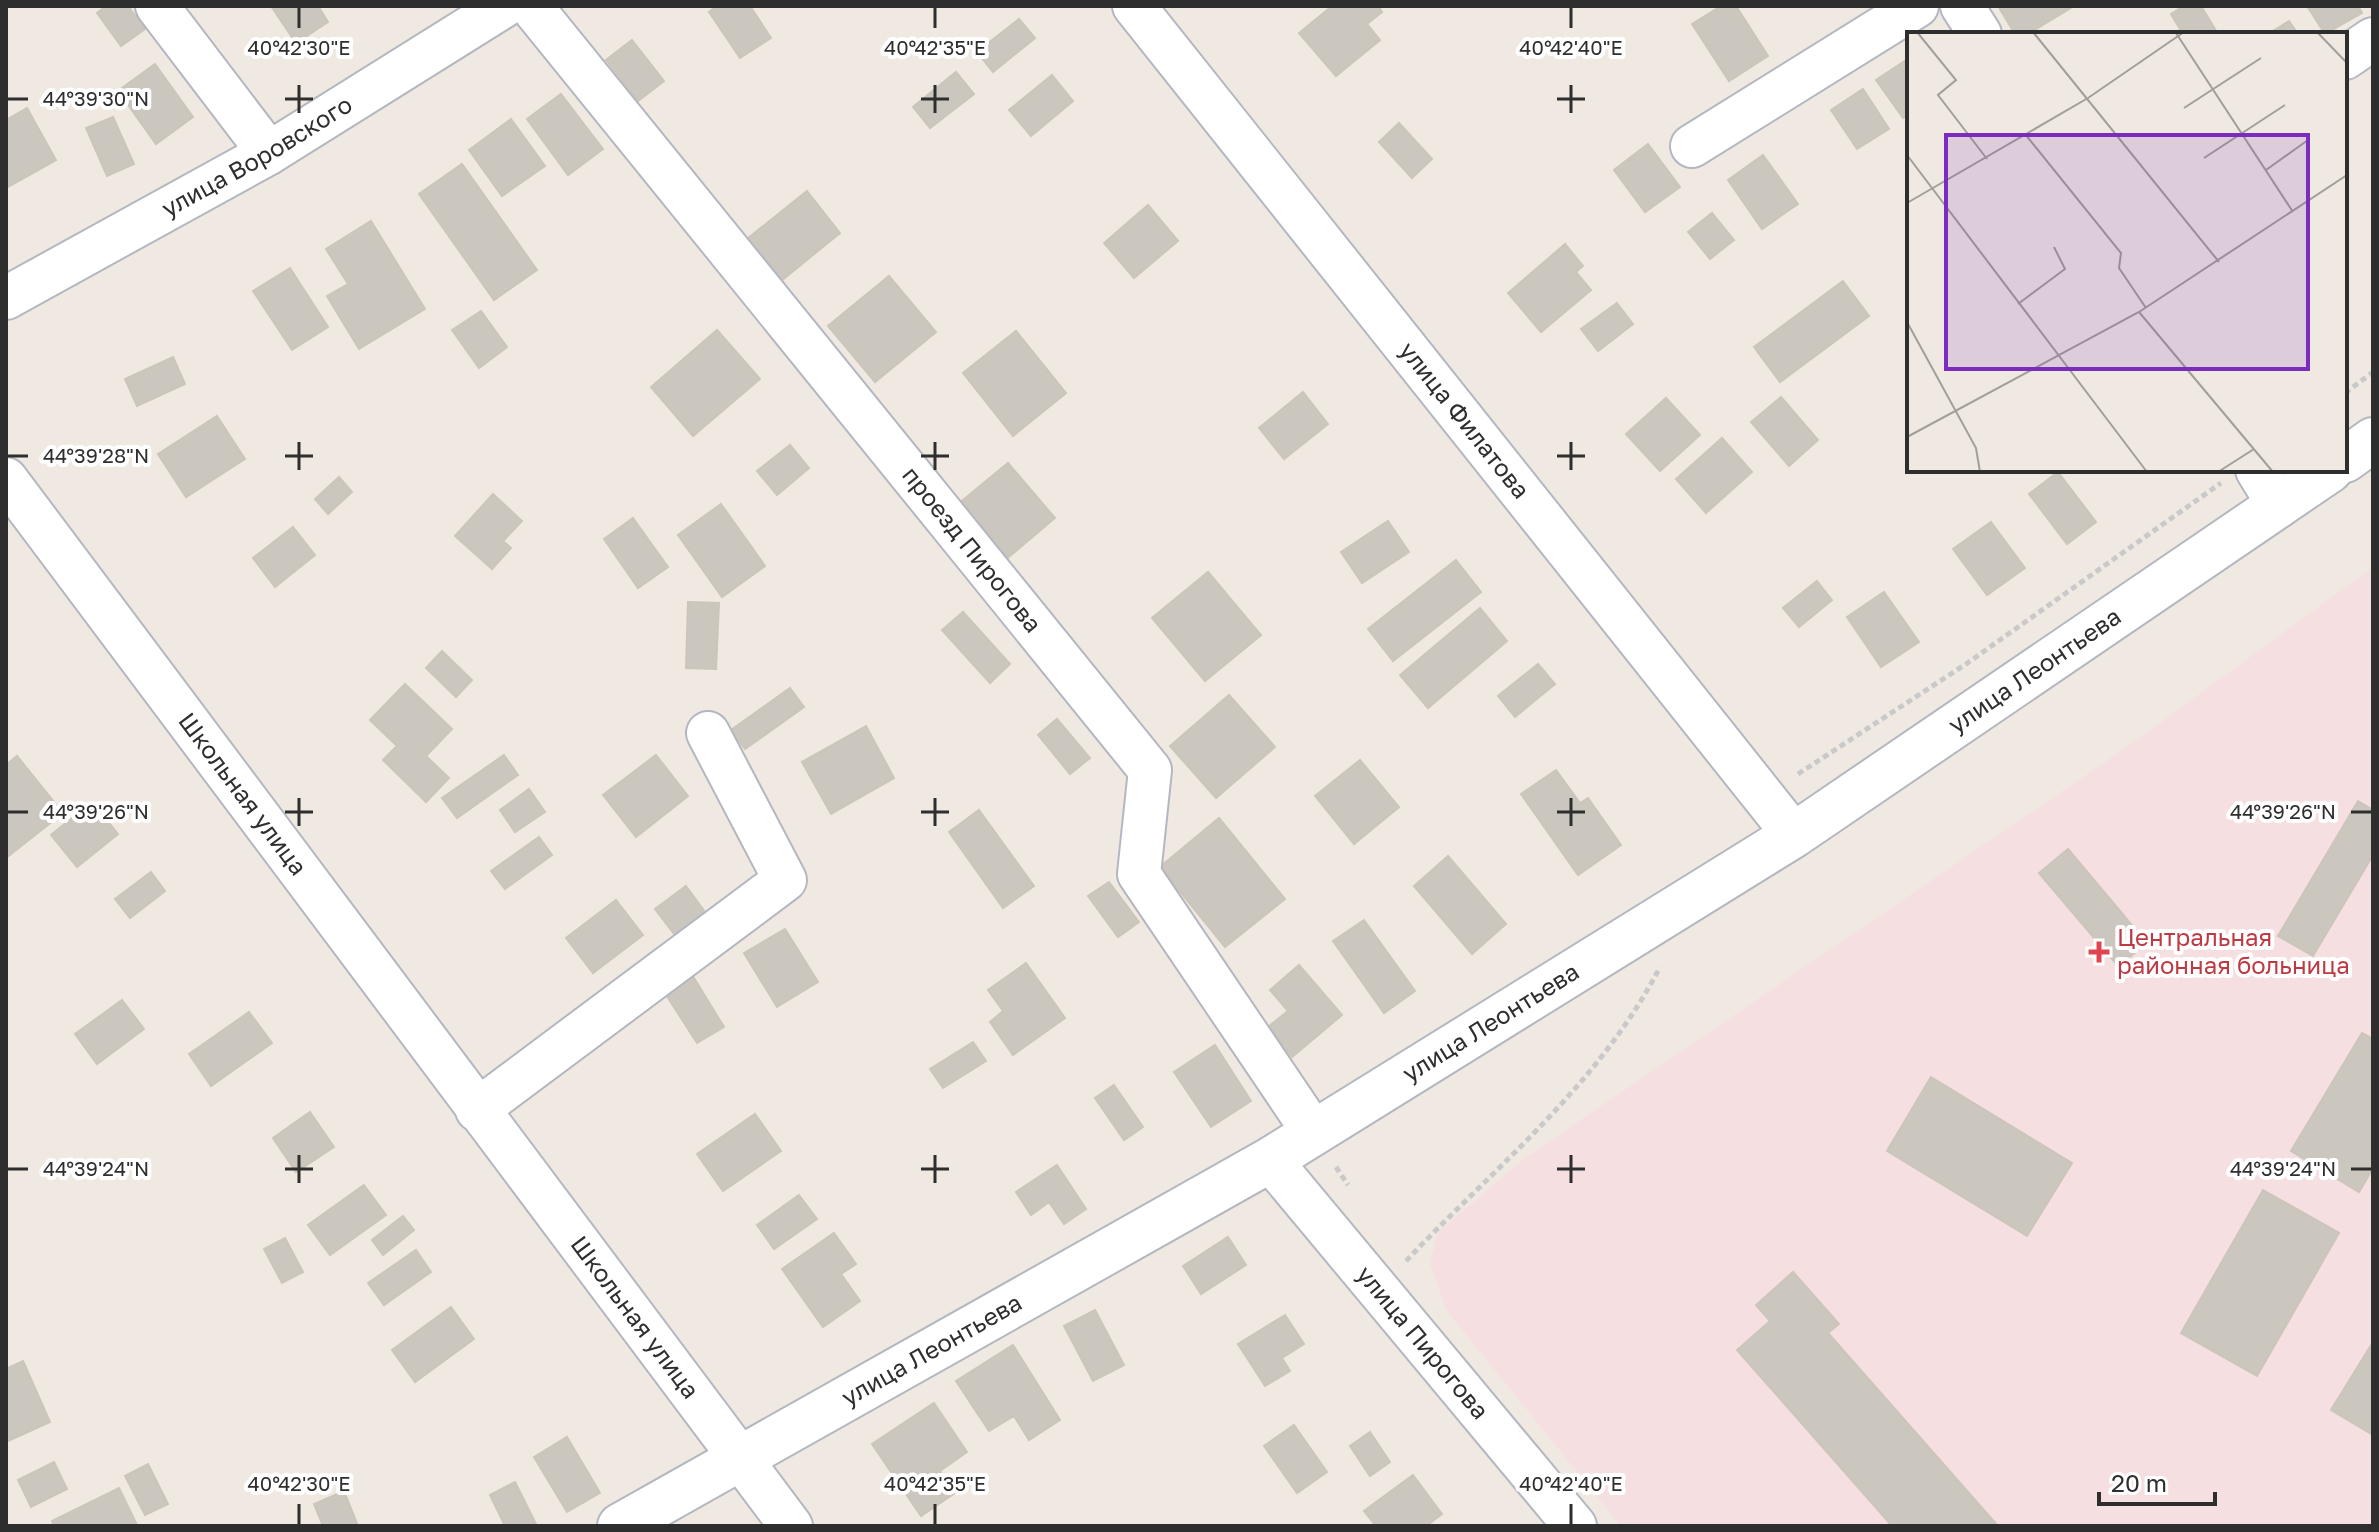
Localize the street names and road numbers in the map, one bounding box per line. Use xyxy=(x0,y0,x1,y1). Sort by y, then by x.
street label: улица Воровского xyxy=(156,89,357,222)
street label: улица Филатова xyxy=(1394,336,1536,504)
street label: проезд Пирогова xyxy=(897,460,1049,638)
street label: улица Леонтьева xyxy=(1942,601,2126,739)
street label: Школьная улица xyxy=(173,706,314,880)
street label: улица Леонтьева xyxy=(1397,956,1584,1087)
street label: Школьная улица xyxy=(566,1230,706,1404)
street label: улица Пирогова xyxy=(1351,1259,1496,1424)
street label: улица Леонтьева xyxy=(836,1287,1026,1411)

